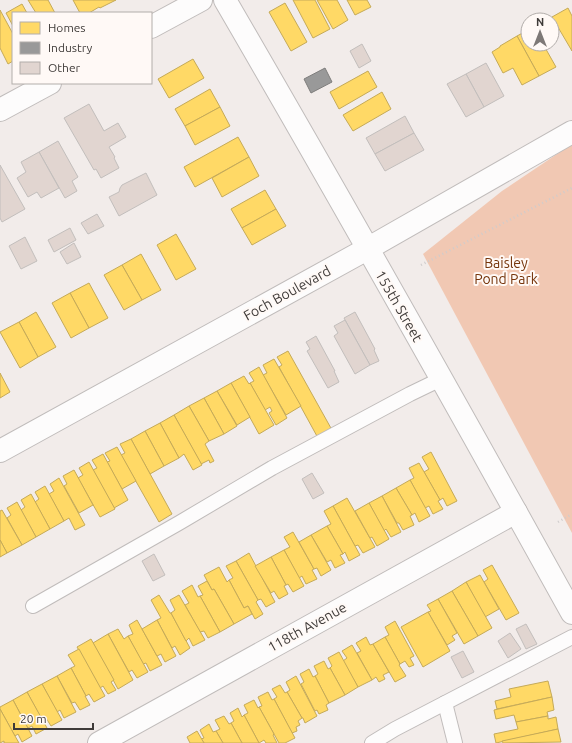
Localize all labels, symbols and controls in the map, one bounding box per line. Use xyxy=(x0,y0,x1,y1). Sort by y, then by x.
legend xyxy=(12,12,152,84)
north arrow xyxy=(520,12,560,52)
text: N xyxy=(536,16,544,28)
text: Homes xyxy=(48,21,86,34)
text: Industry xyxy=(48,41,93,54)
text: Other xyxy=(48,61,81,74)
park label: Baisley Pond Park xyxy=(474,255,538,287)
street label: Foch Boulevard xyxy=(241,262,333,324)
street label: 155th Street xyxy=(372,268,426,345)
street label: 118th Avenue xyxy=(265,599,349,655)
scale bar xyxy=(14,705,93,731)
text: 20 m xyxy=(20,712,47,725)

